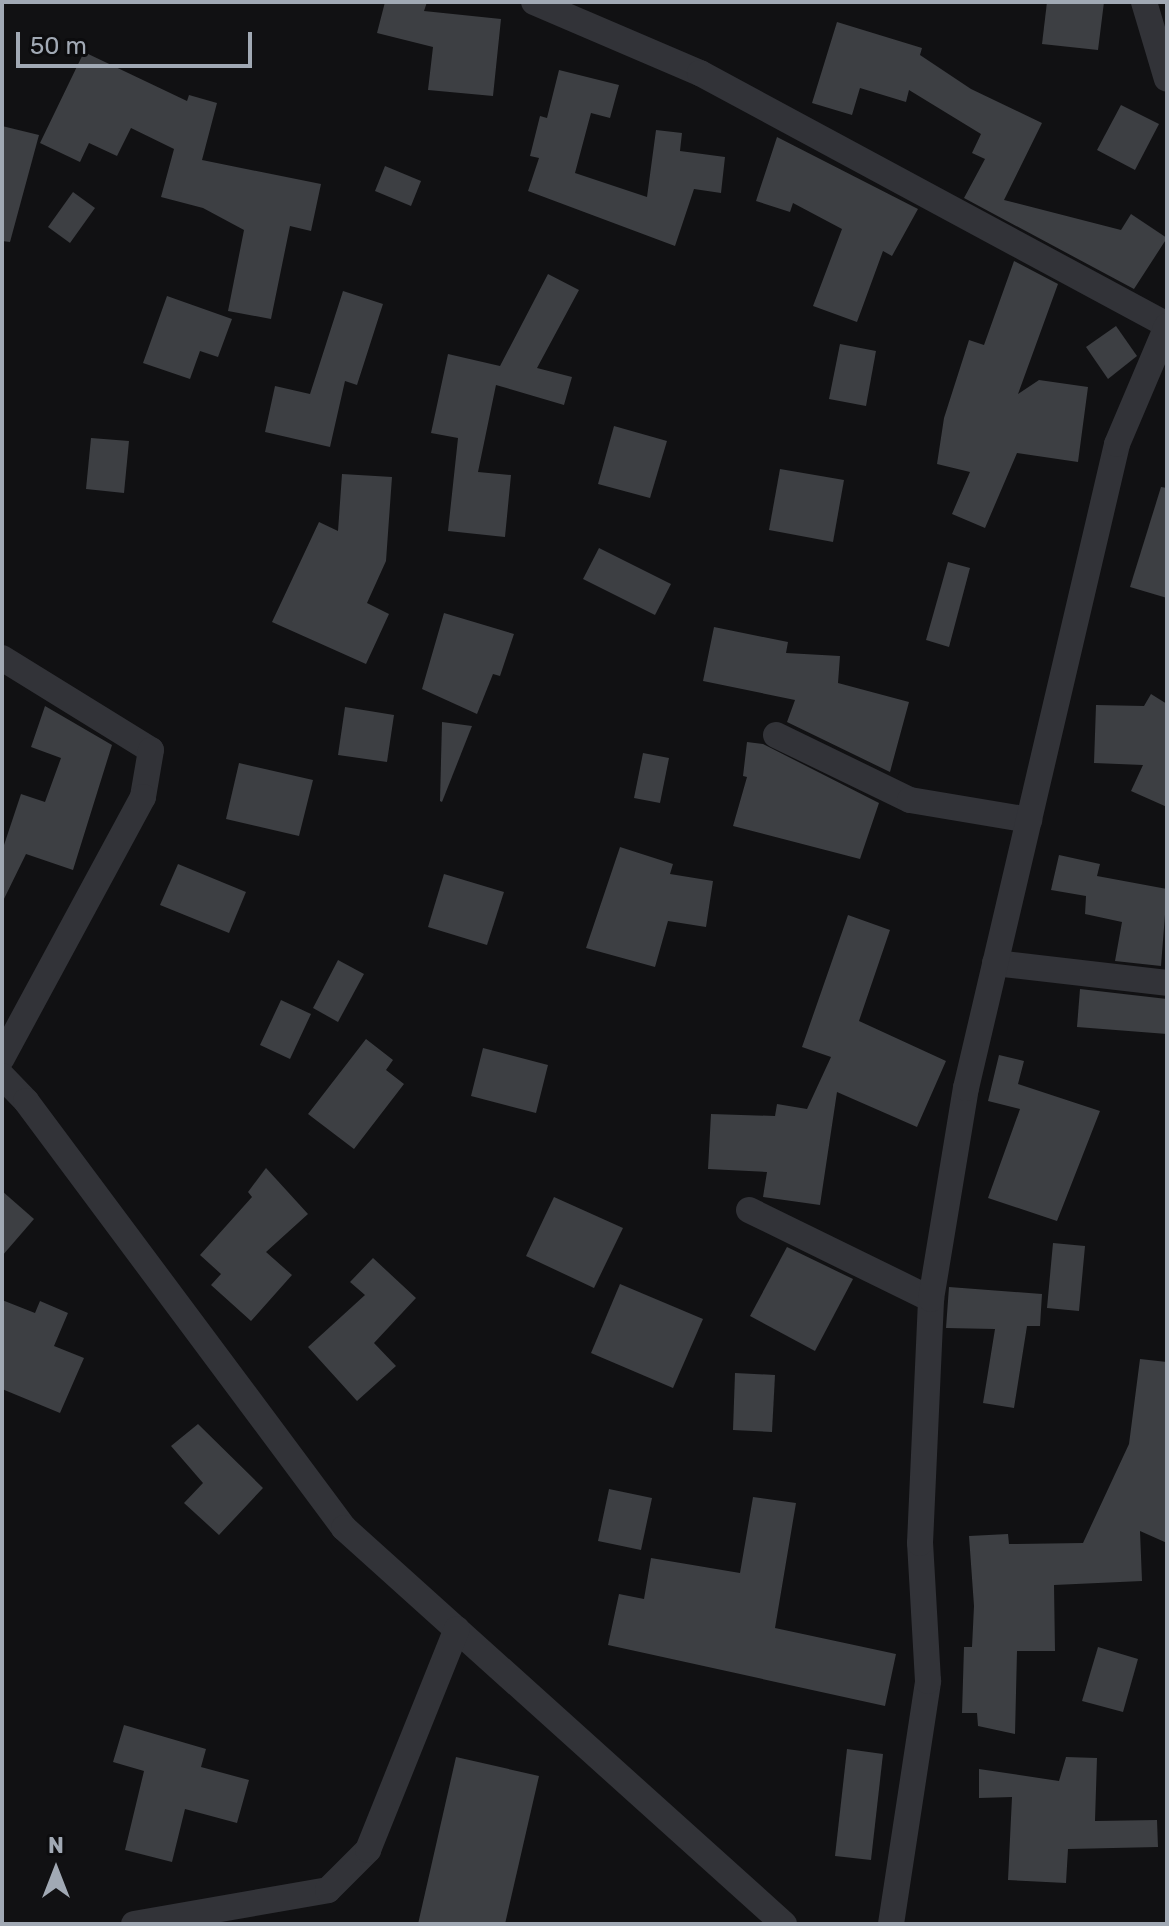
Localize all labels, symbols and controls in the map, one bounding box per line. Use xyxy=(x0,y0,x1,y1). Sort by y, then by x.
scale bar xyxy=(20,16,256,66)
text: 50 m xyxy=(30,32,87,60)
north arrow xyxy=(16,1830,96,1910)
text: N xyxy=(48,1832,64,1859)

